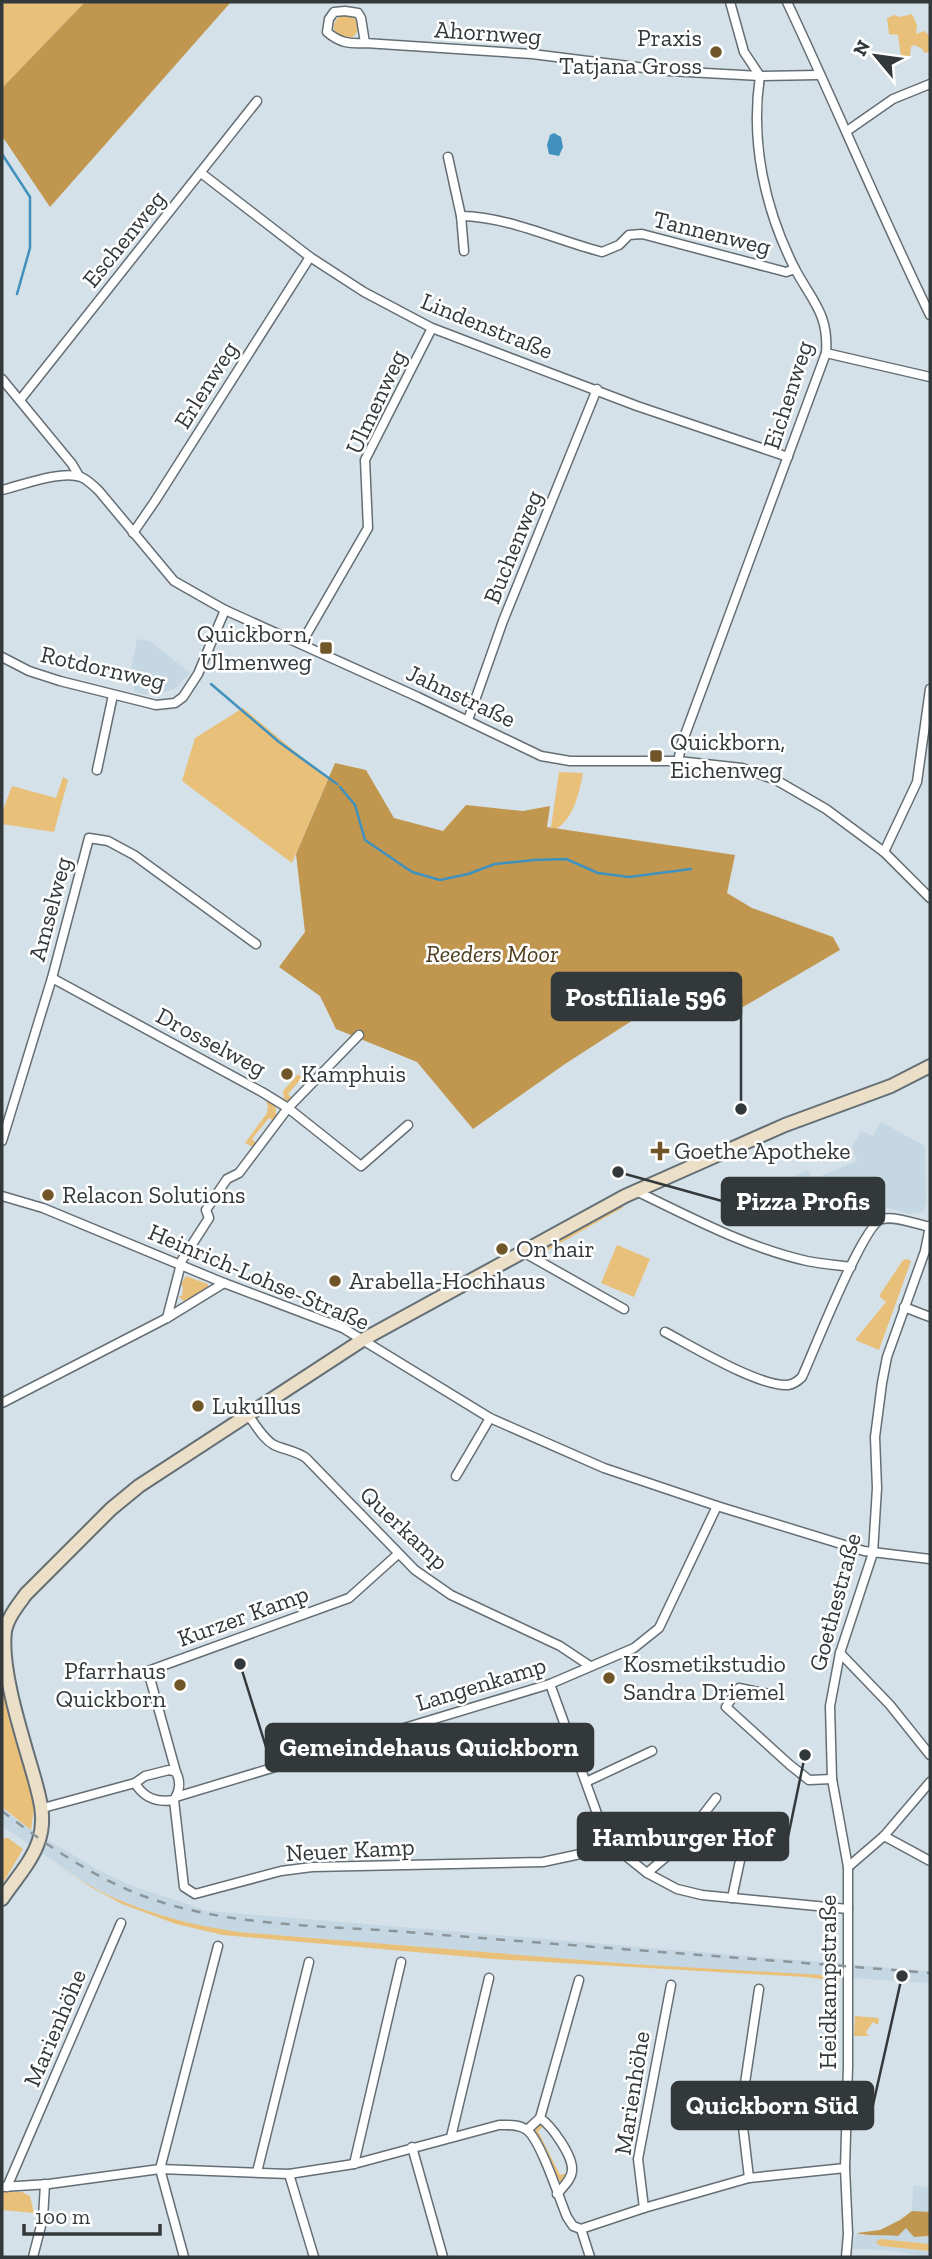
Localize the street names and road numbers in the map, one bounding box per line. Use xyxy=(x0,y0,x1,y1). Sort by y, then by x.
street label: Ahornweg xyxy=(434,14,543,51)
street label: Eschenweg xyxy=(76,184,171,293)
street label: Tannenweg xyxy=(650,204,774,261)
street label: Lindenstraße xyxy=(417,286,557,365)
street label: Erlenweg xyxy=(167,336,244,434)
street label: Eichenweg xyxy=(756,337,819,453)
street label: Ulmenweg xyxy=(339,345,412,458)
street label: Buchenweg xyxy=(477,486,548,608)
street label: Rotdornweg xyxy=(38,639,168,696)
street label: Jahnstraße xyxy=(402,658,520,733)
street label: Amselweg xyxy=(22,854,77,964)
street label: Drosselweg xyxy=(151,1001,271,1083)
street label: Heinrich-Lohse-Straße xyxy=(144,1217,374,1336)
street label: Querkamp xyxy=(354,1479,455,1576)
street label: Goethestraße xyxy=(802,1530,867,1674)
street label: Kurzer Kamp xyxy=(173,1578,312,1653)
street label: Langenkamp xyxy=(412,1650,549,1717)
street label: Neuer Kamp xyxy=(285,1832,415,1867)
street label: Heidkampstraße xyxy=(813,1895,842,2069)
street label: Marienhöhe xyxy=(17,1965,92,2091)
street label: Marienhöhe xyxy=(607,2029,656,2157)

